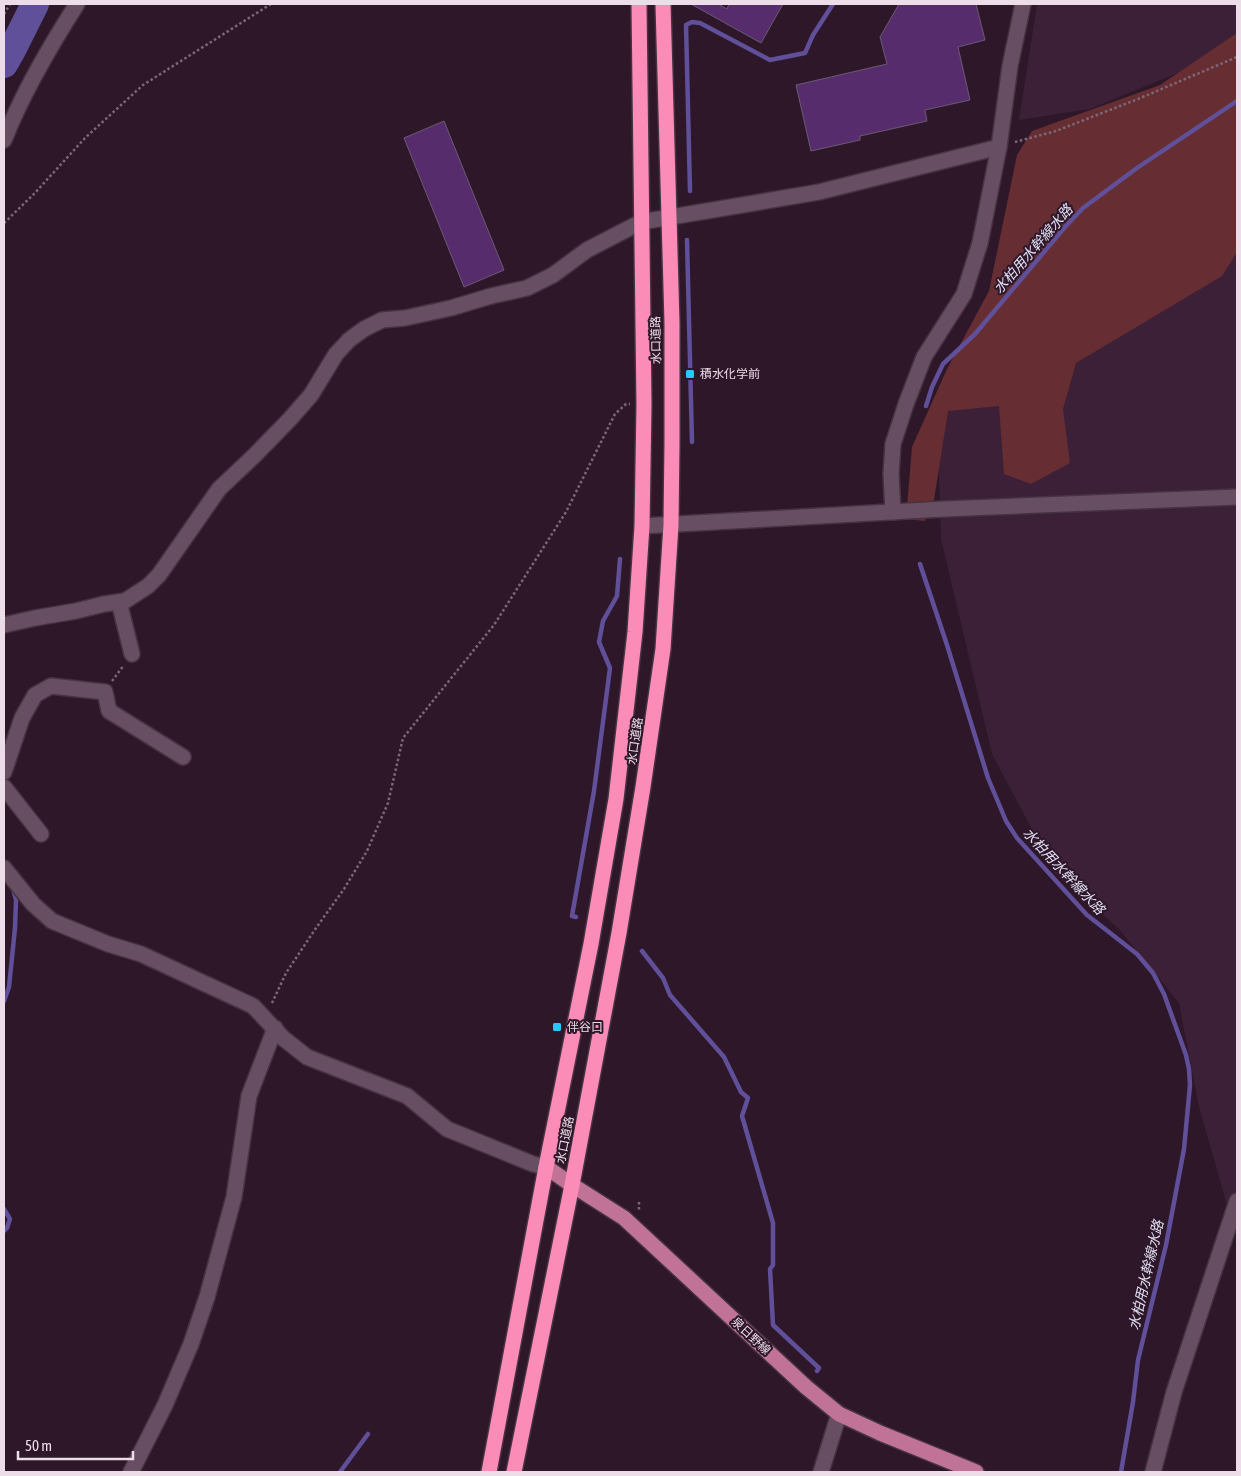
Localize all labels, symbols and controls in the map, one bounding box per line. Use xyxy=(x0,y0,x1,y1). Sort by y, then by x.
water label: 水柏用水幹線水路 xyxy=(990,201,1076,297)
street label: 水口道路 xyxy=(649,316,663,364)
place label: 積水化学前 xyxy=(700,367,760,381)
marker: 積水化学前 xyxy=(684,368,696,380)
street label: 水口道路 xyxy=(625,716,645,766)
water label: 水柏用水幹線水路 xyxy=(1020,825,1109,918)
place label: 伴谷口 xyxy=(567,1020,603,1034)
marker: 伴谷口 xyxy=(551,1021,563,1033)
street label: 水口道路 xyxy=(554,1115,576,1165)
water label: 水柏用水幹線水路 xyxy=(1126,1218,1167,1331)
street label: 泉日野線 xyxy=(729,1315,773,1357)
scale bar xyxy=(18,1428,132,1460)
text: 50 m xyxy=(25,1437,52,1454)

